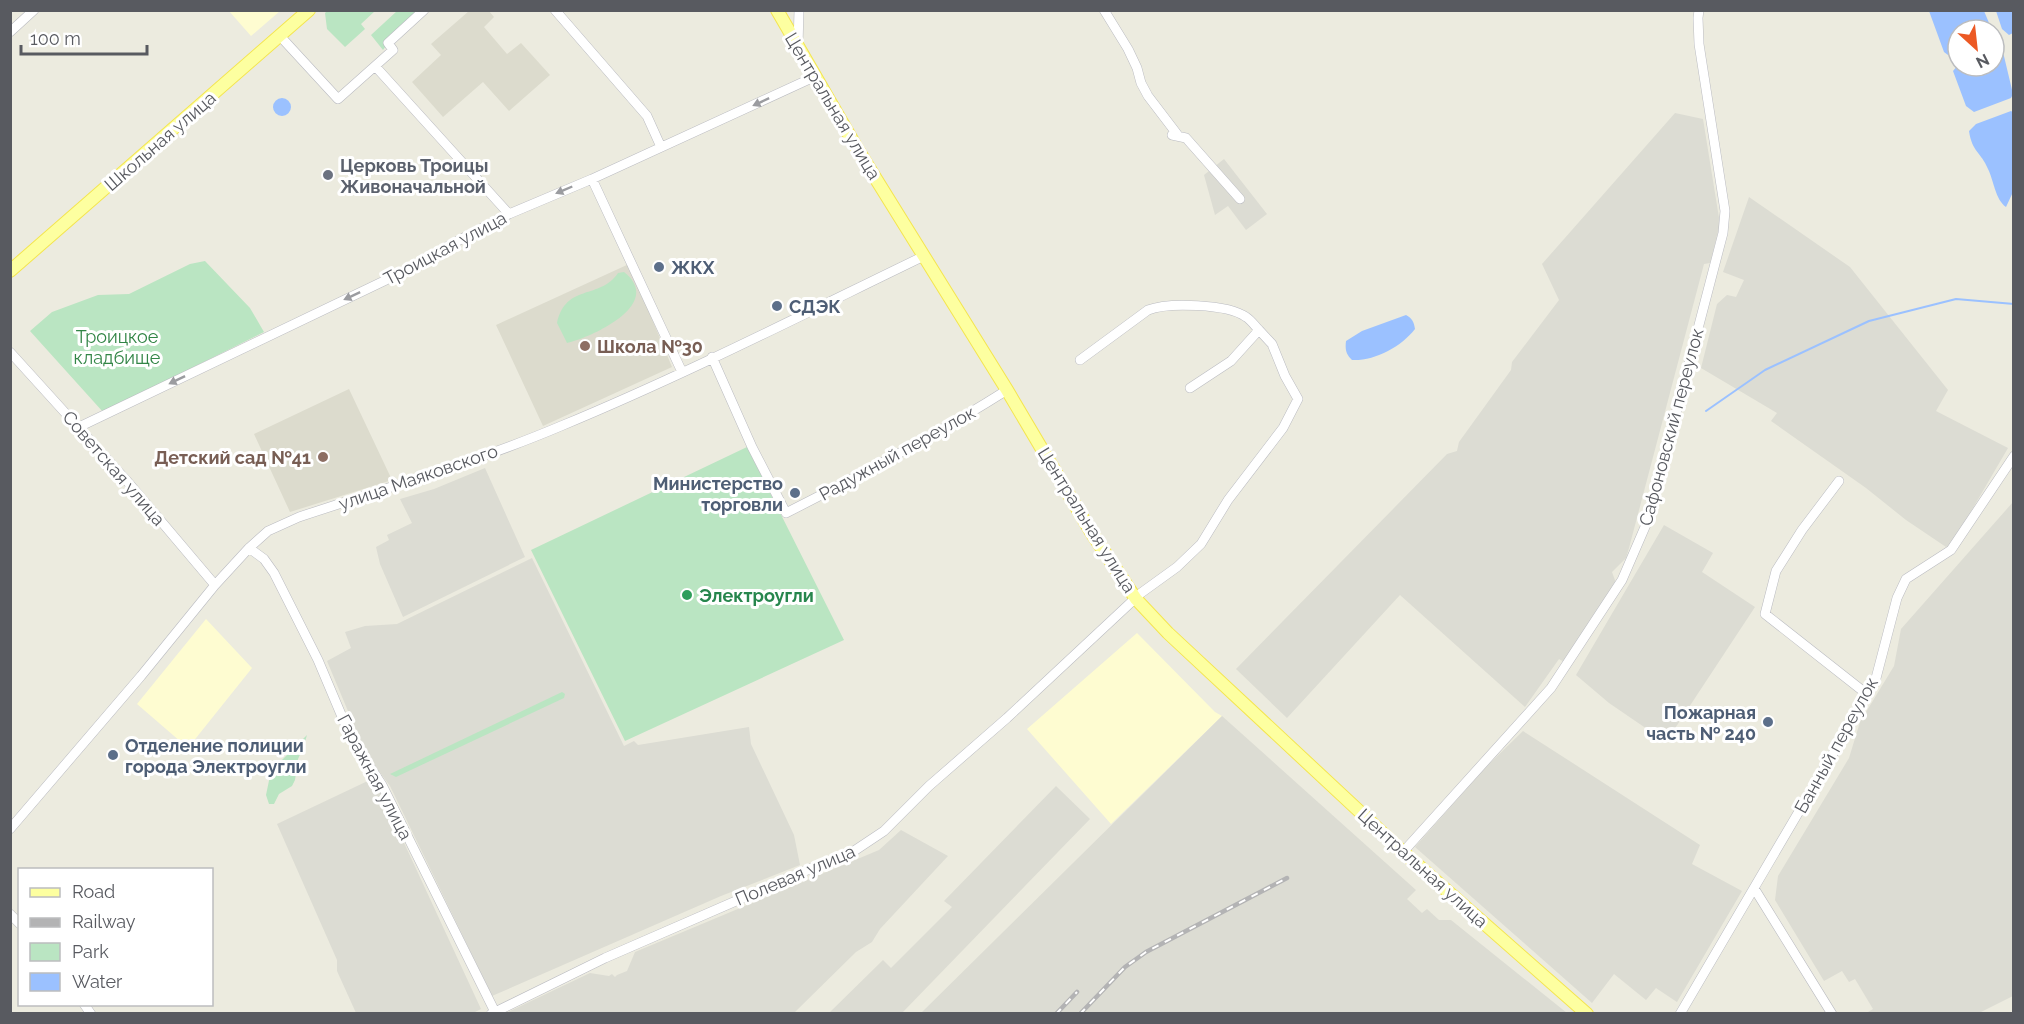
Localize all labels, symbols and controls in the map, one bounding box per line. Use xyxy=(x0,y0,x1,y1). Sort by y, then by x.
scale bar xyxy=(21,18,147,56)
north arrow xyxy=(1946,18,2006,78)
text: 100 m xyxy=(30,28,81,49)
street label: Центральная улица xyxy=(781,29,885,183)
text: N xyxy=(1973,50,1992,72)
street label: Школьная улица xyxy=(100,87,220,195)
one-way arrow xyxy=(753,97,770,106)
place label: Церковь Троицы Живоначальной xyxy=(340,155,488,197)
marker: Церковь Троицы Живоначальной xyxy=(321,168,335,182)
one-way arrow xyxy=(555,185,573,195)
street label: Троицкая улица xyxy=(380,207,510,289)
place label: ЖКХ xyxy=(671,257,715,278)
marker: ЖКХ xyxy=(652,260,666,274)
one-way arrow xyxy=(344,291,361,300)
place label: СДЭК xyxy=(789,296,841,317)
marker: СДЭК xyxy=(770,299,784,313)
park label: Троицкое кладбище xyxy=(74,326,161,368)
street label: Сафоновский переулок xyxy=(1634,326,1708,528)
place label: Школа №30 xyxy=(597,336,703,357)
marker: Школа №30 xyxy=(578,339,592,353)
one-way arrow xyxy=(168,376,185,385)
street label: Радужный переулок xyxy=(815,401,979,505)
street label: Советская улица xyxy=(58,406,170,530)
street label: улица Маяковского xyxy=(336,440,501,514)
street label: Центральная улица xyxy=(1034,443,1140,597)
place label: Детский сад №41 xyxy=(154,447,311,468)
marker: Детский сад №41 xyxy=(316,450,330,464)
place label: Министерство торговли xyxy=(653,473,783,515)
marker: Министерство торговли xyxy=(788,486,802,500)
place label: Электроугли xyxy=(699,585,814,606)
marker: Электроугли xyxy=(680,588,694,602)
street label: Банный переулок xyxy=(1790,673,1882,817)
place label: Пожарная часть № 240 xyxy=(1646,702,1756,744)
street label: Гаражная улица xyxy=(333,711,417,843)
marker: Пожарная часть № 240 xyxy=(1761,715,1775,729)
place label: Отделение полиции города Электроугли xyxy=(125,735,307,777)
marker: Отделение полиции города Электроугли xyxy=(106,748,120,762)
street label: Центральная улица xyxy=(1354,804,1492,932)
street label: Полевая улица xyxy=(732,840,858,910)
legend xyxy=(18,868,213,1006)
text: Road xyxy=(72,881,115,902)
text: Railway xyxy=(72,911,136,932)
text: Park xyxy=(72,941,109,962)
text: Water xyxy=(72,971,123,992)

